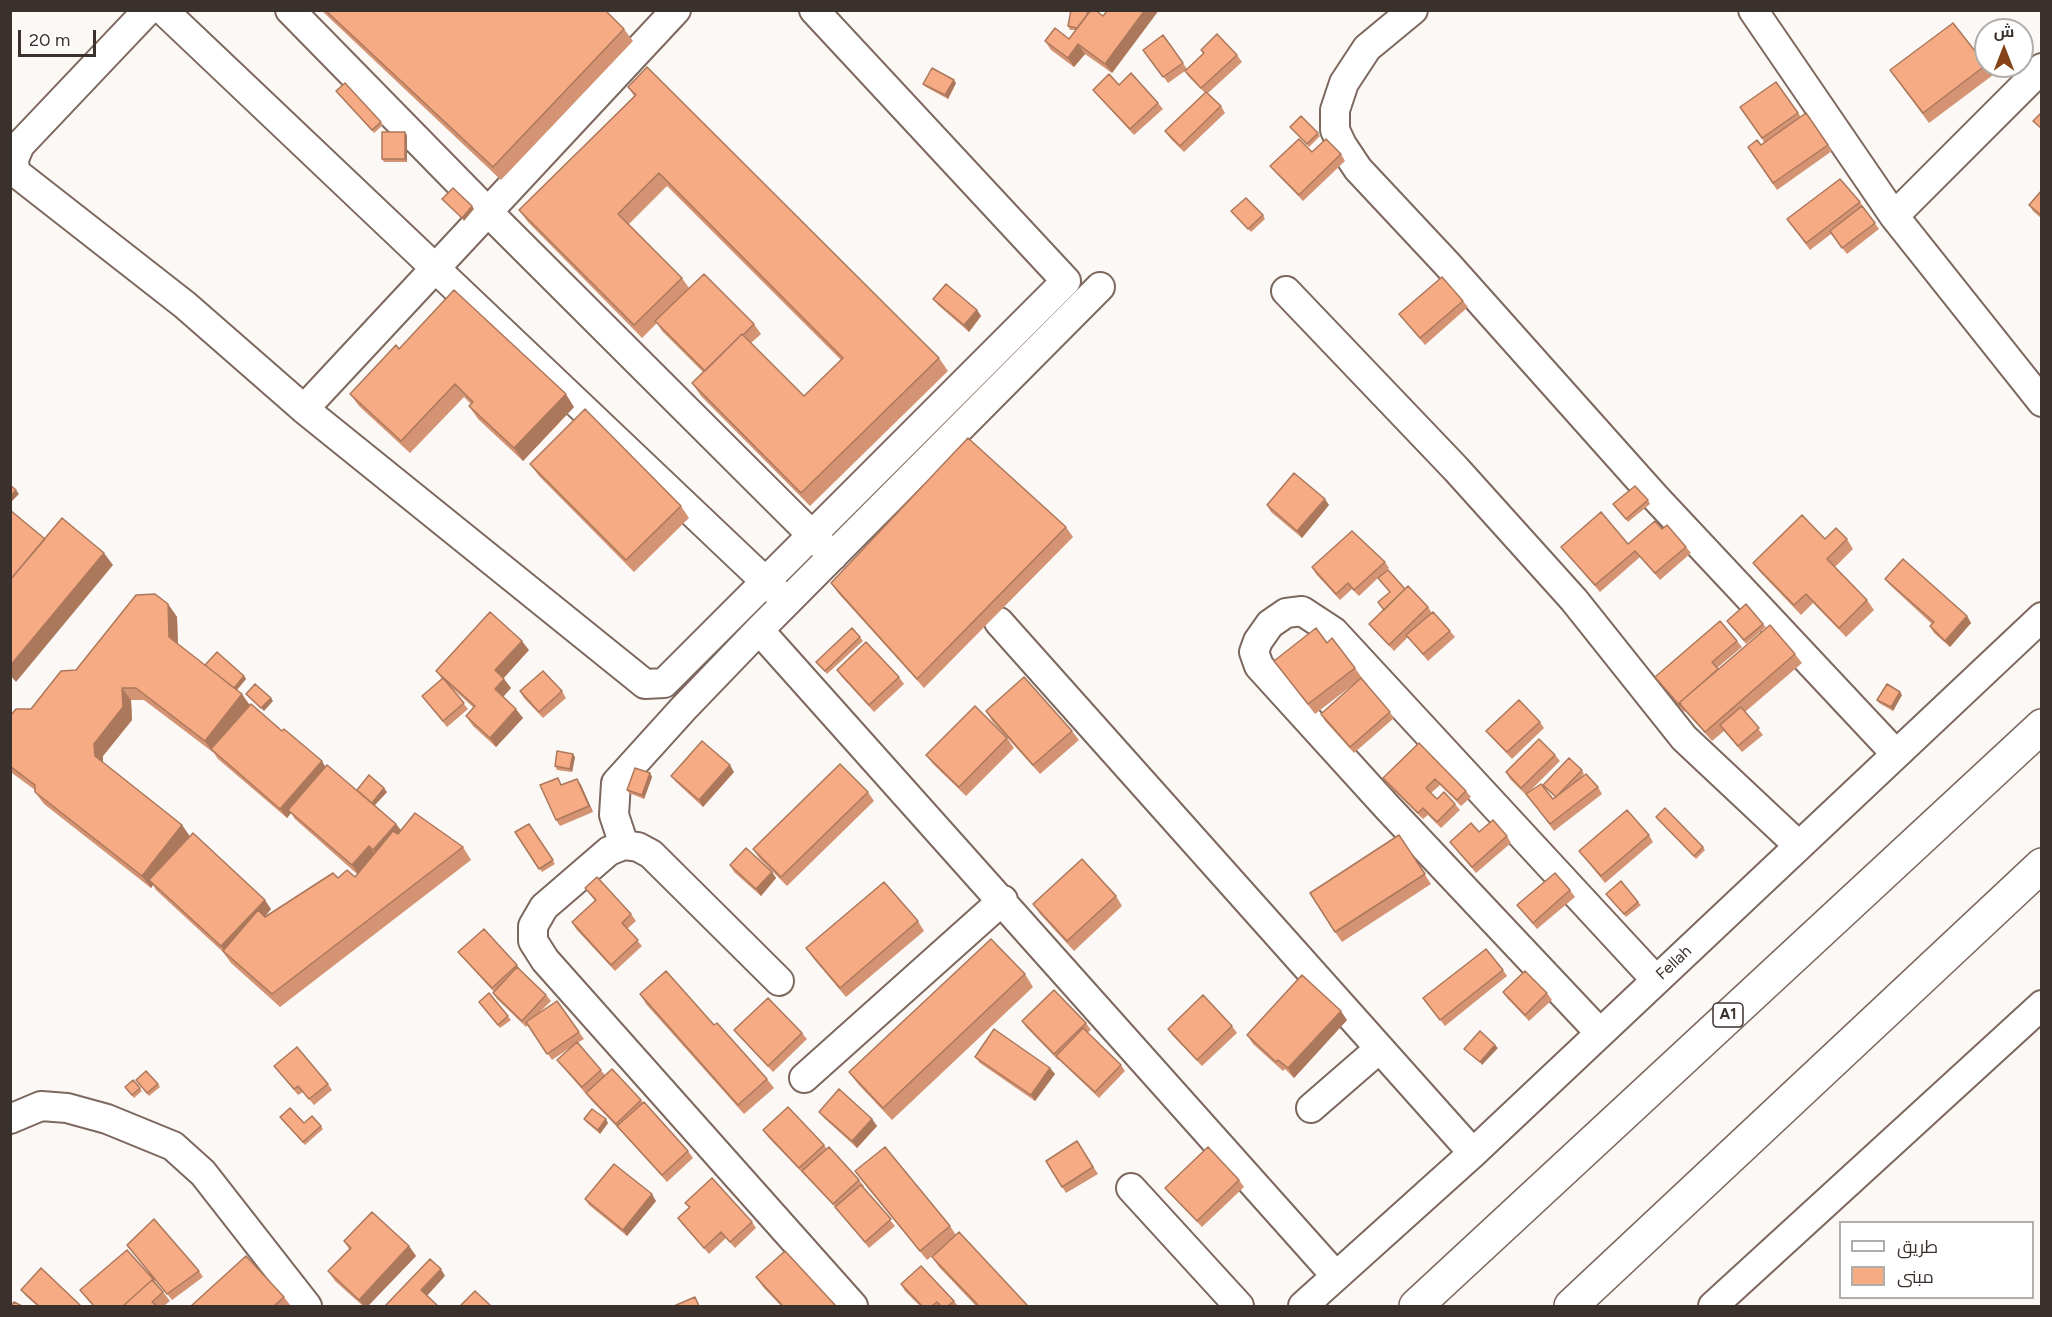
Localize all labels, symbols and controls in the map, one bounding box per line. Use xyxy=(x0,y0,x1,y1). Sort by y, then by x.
scale bar xyxy=(21,18,99,56)
north arrow xyxy=(1974,18,2034,78)
text: ش xyxy=(1994,22,2014,41)
text: 20 m xyxy=(29,29,70,51)
street label: Fellah xyxy=(1652,942,1696,984)
road number: A1 xyxy=(1713,1003,1743,1027)
legend xyxy=(1839,1221,2034,1299)
text: طريق xyxy=(1897,1236,1938,1258)
text: مبنى xyxy=(1897,1266,1934,1288)

